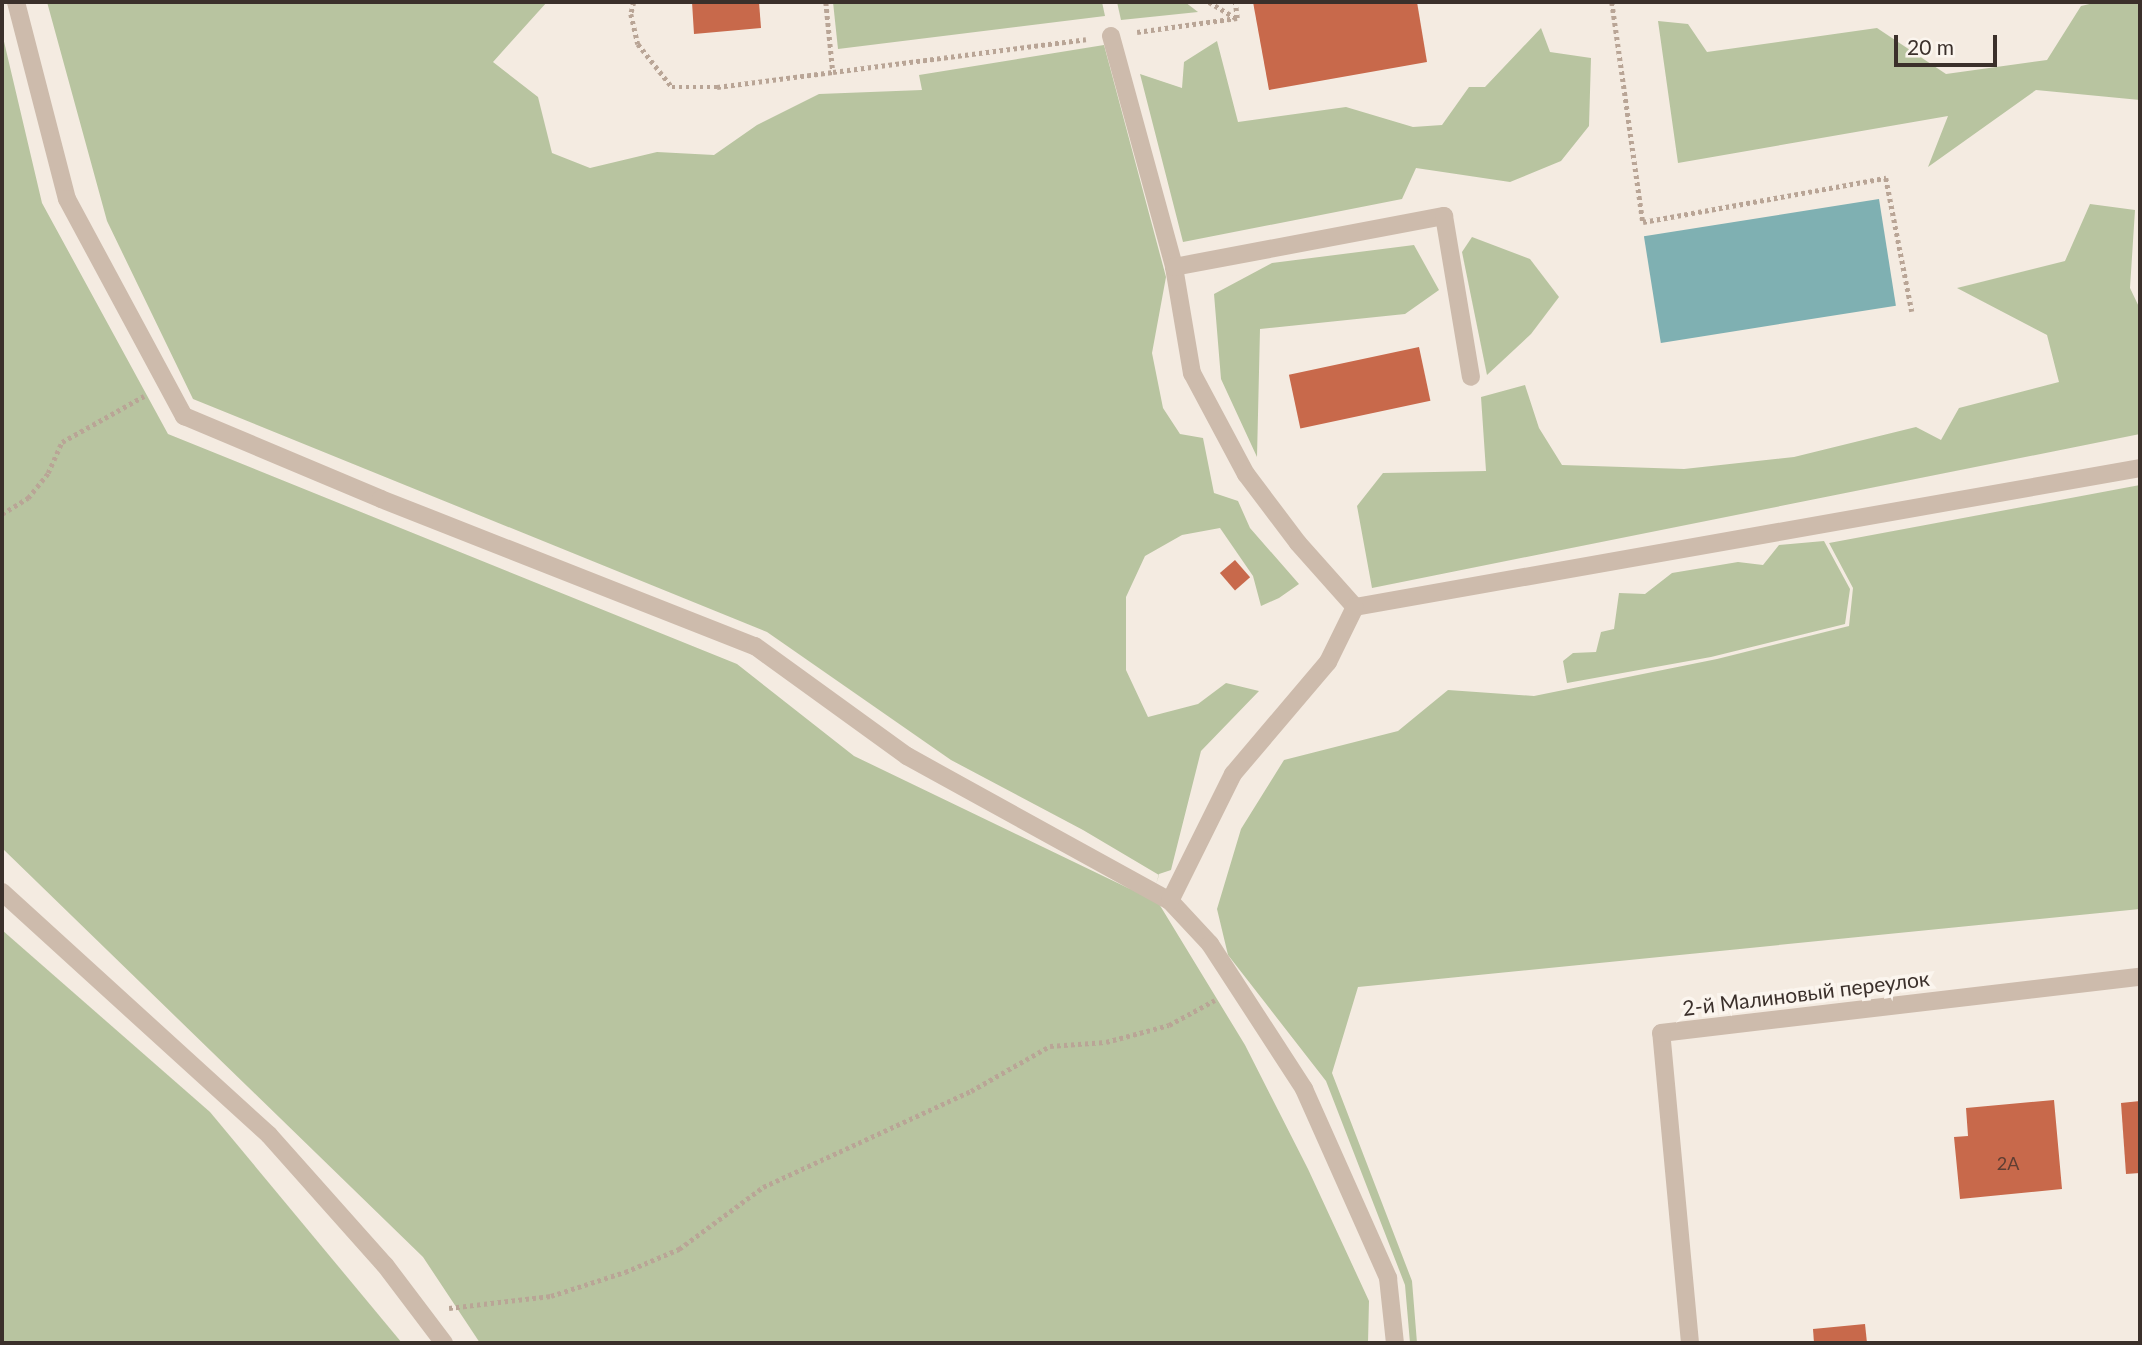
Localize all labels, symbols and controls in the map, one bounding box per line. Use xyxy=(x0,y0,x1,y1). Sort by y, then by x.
scale bar xyxy=(1897,21,2000,65)
text: 20 m xyxy=(1907,34,1954,59)
street label: 2-й Малиновый переулок xyxy=(1681,965,1931,1021)
house number: 2А xyxy=(1997,1152,2019,1174)

